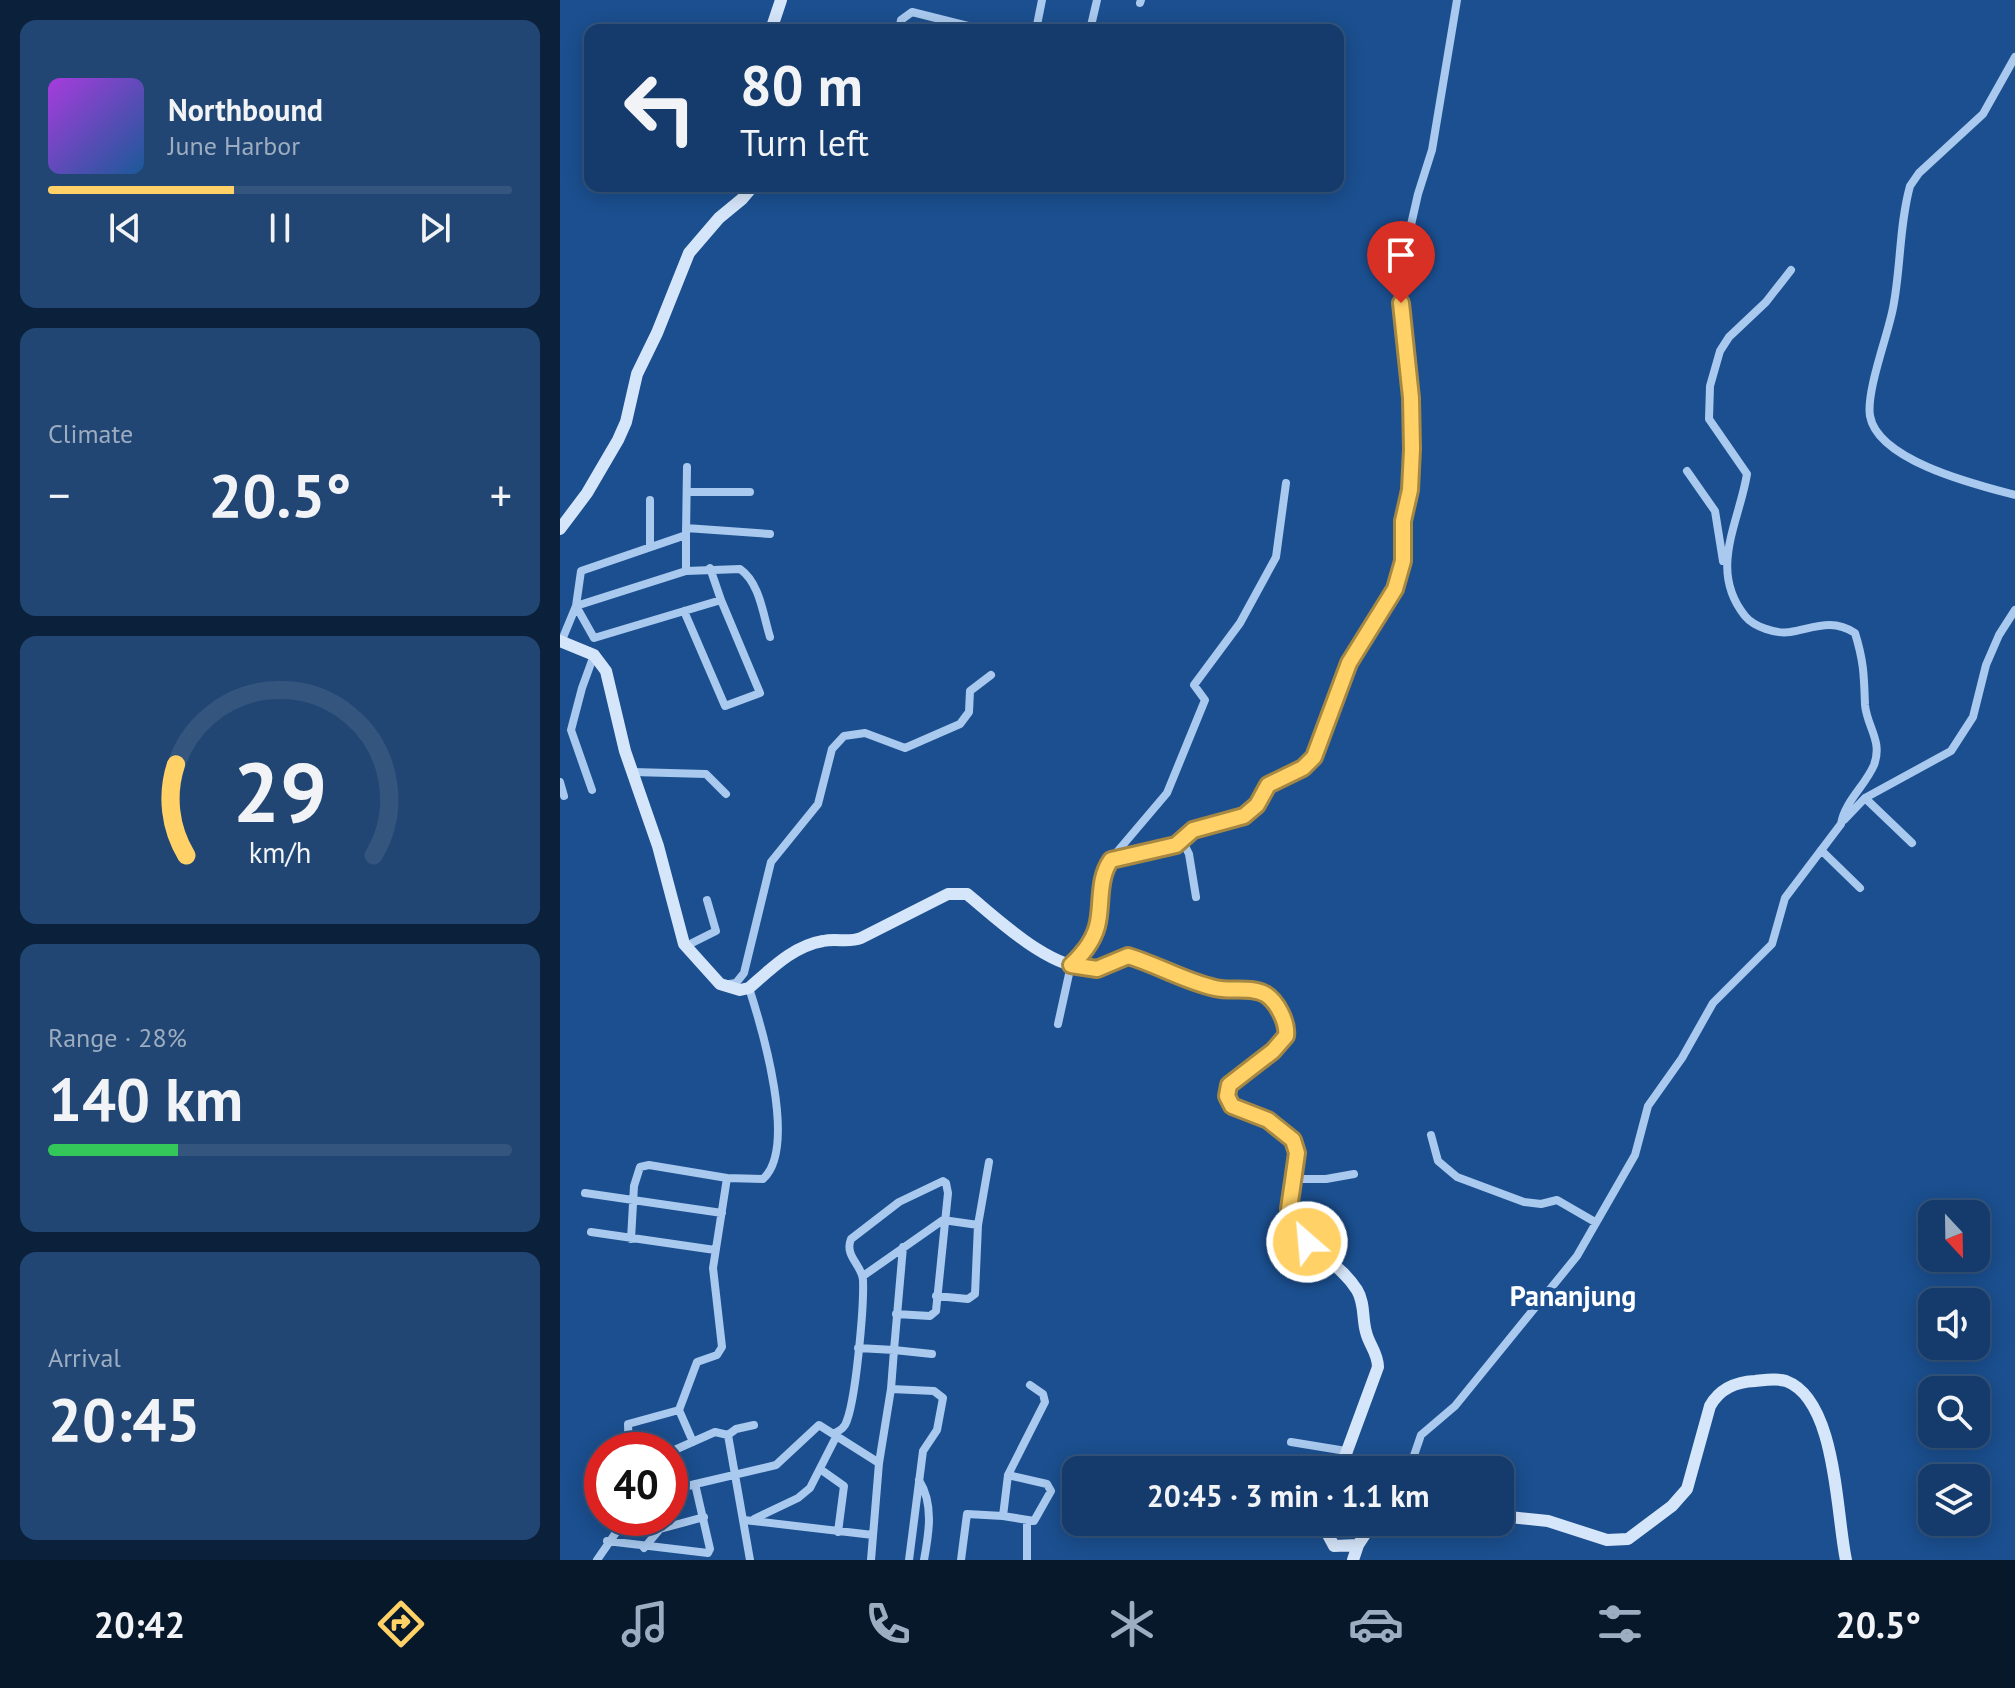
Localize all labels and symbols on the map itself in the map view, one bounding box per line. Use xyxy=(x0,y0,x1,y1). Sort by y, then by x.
pin xyxy=(1367,221,1435,303)
position arrow xyxy=(1265,1200,1349,1284)
north arrow xyxy=(1918,1200,1990,1272)
district label: Pananjung xyxy=(1510,1277,1636,1314)
speed limit sign: 40 xyxy=(584,1432,688,1536)

